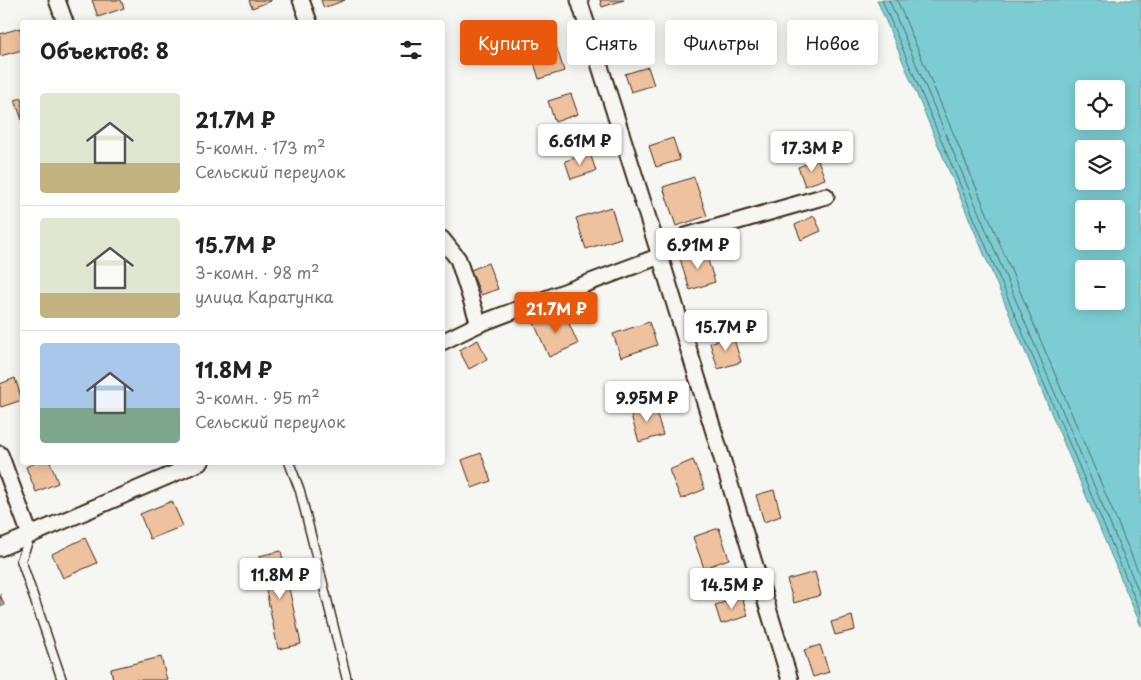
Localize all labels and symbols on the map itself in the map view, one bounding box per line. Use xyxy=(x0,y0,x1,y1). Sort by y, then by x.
pin: 6.61M ₽ xyxy=(534,124,626,166)
pin: 17.3M ₽ xyxy=(766,130,858,173)
pin: 6.91M ₽ xyxy=(652,228,744,270)
pin: 21.7M ₽ xyxy=(510,292,602,334)
pin: 15.7M ₽ xyxy=(680,310,772,352)
pin: 9.95M ₽ xyxy=(601,380,693,423)
pin: 11.8M ₽ xyxy=(234,558,326,600)
pin: 14.5M ₽ xyxy=(686,568,778,610)

